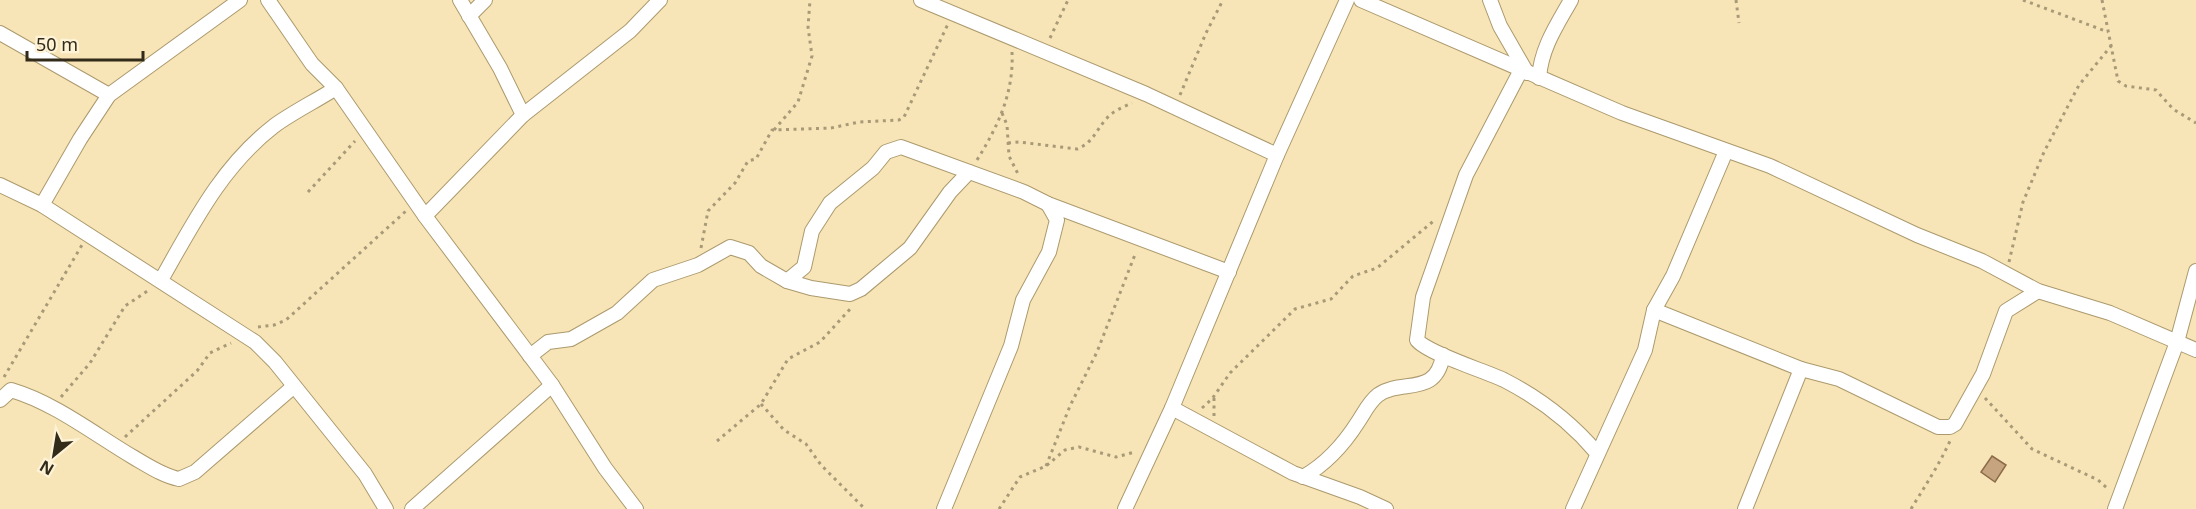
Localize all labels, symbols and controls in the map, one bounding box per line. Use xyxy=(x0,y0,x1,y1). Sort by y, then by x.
scale bar xyxy=(27,24,142,62)
text: 50 m xyxy=(36,32,78,56)
north arrow xyxy=(24,425,84,485)
text: N xyxy=(35,455,58,481)

